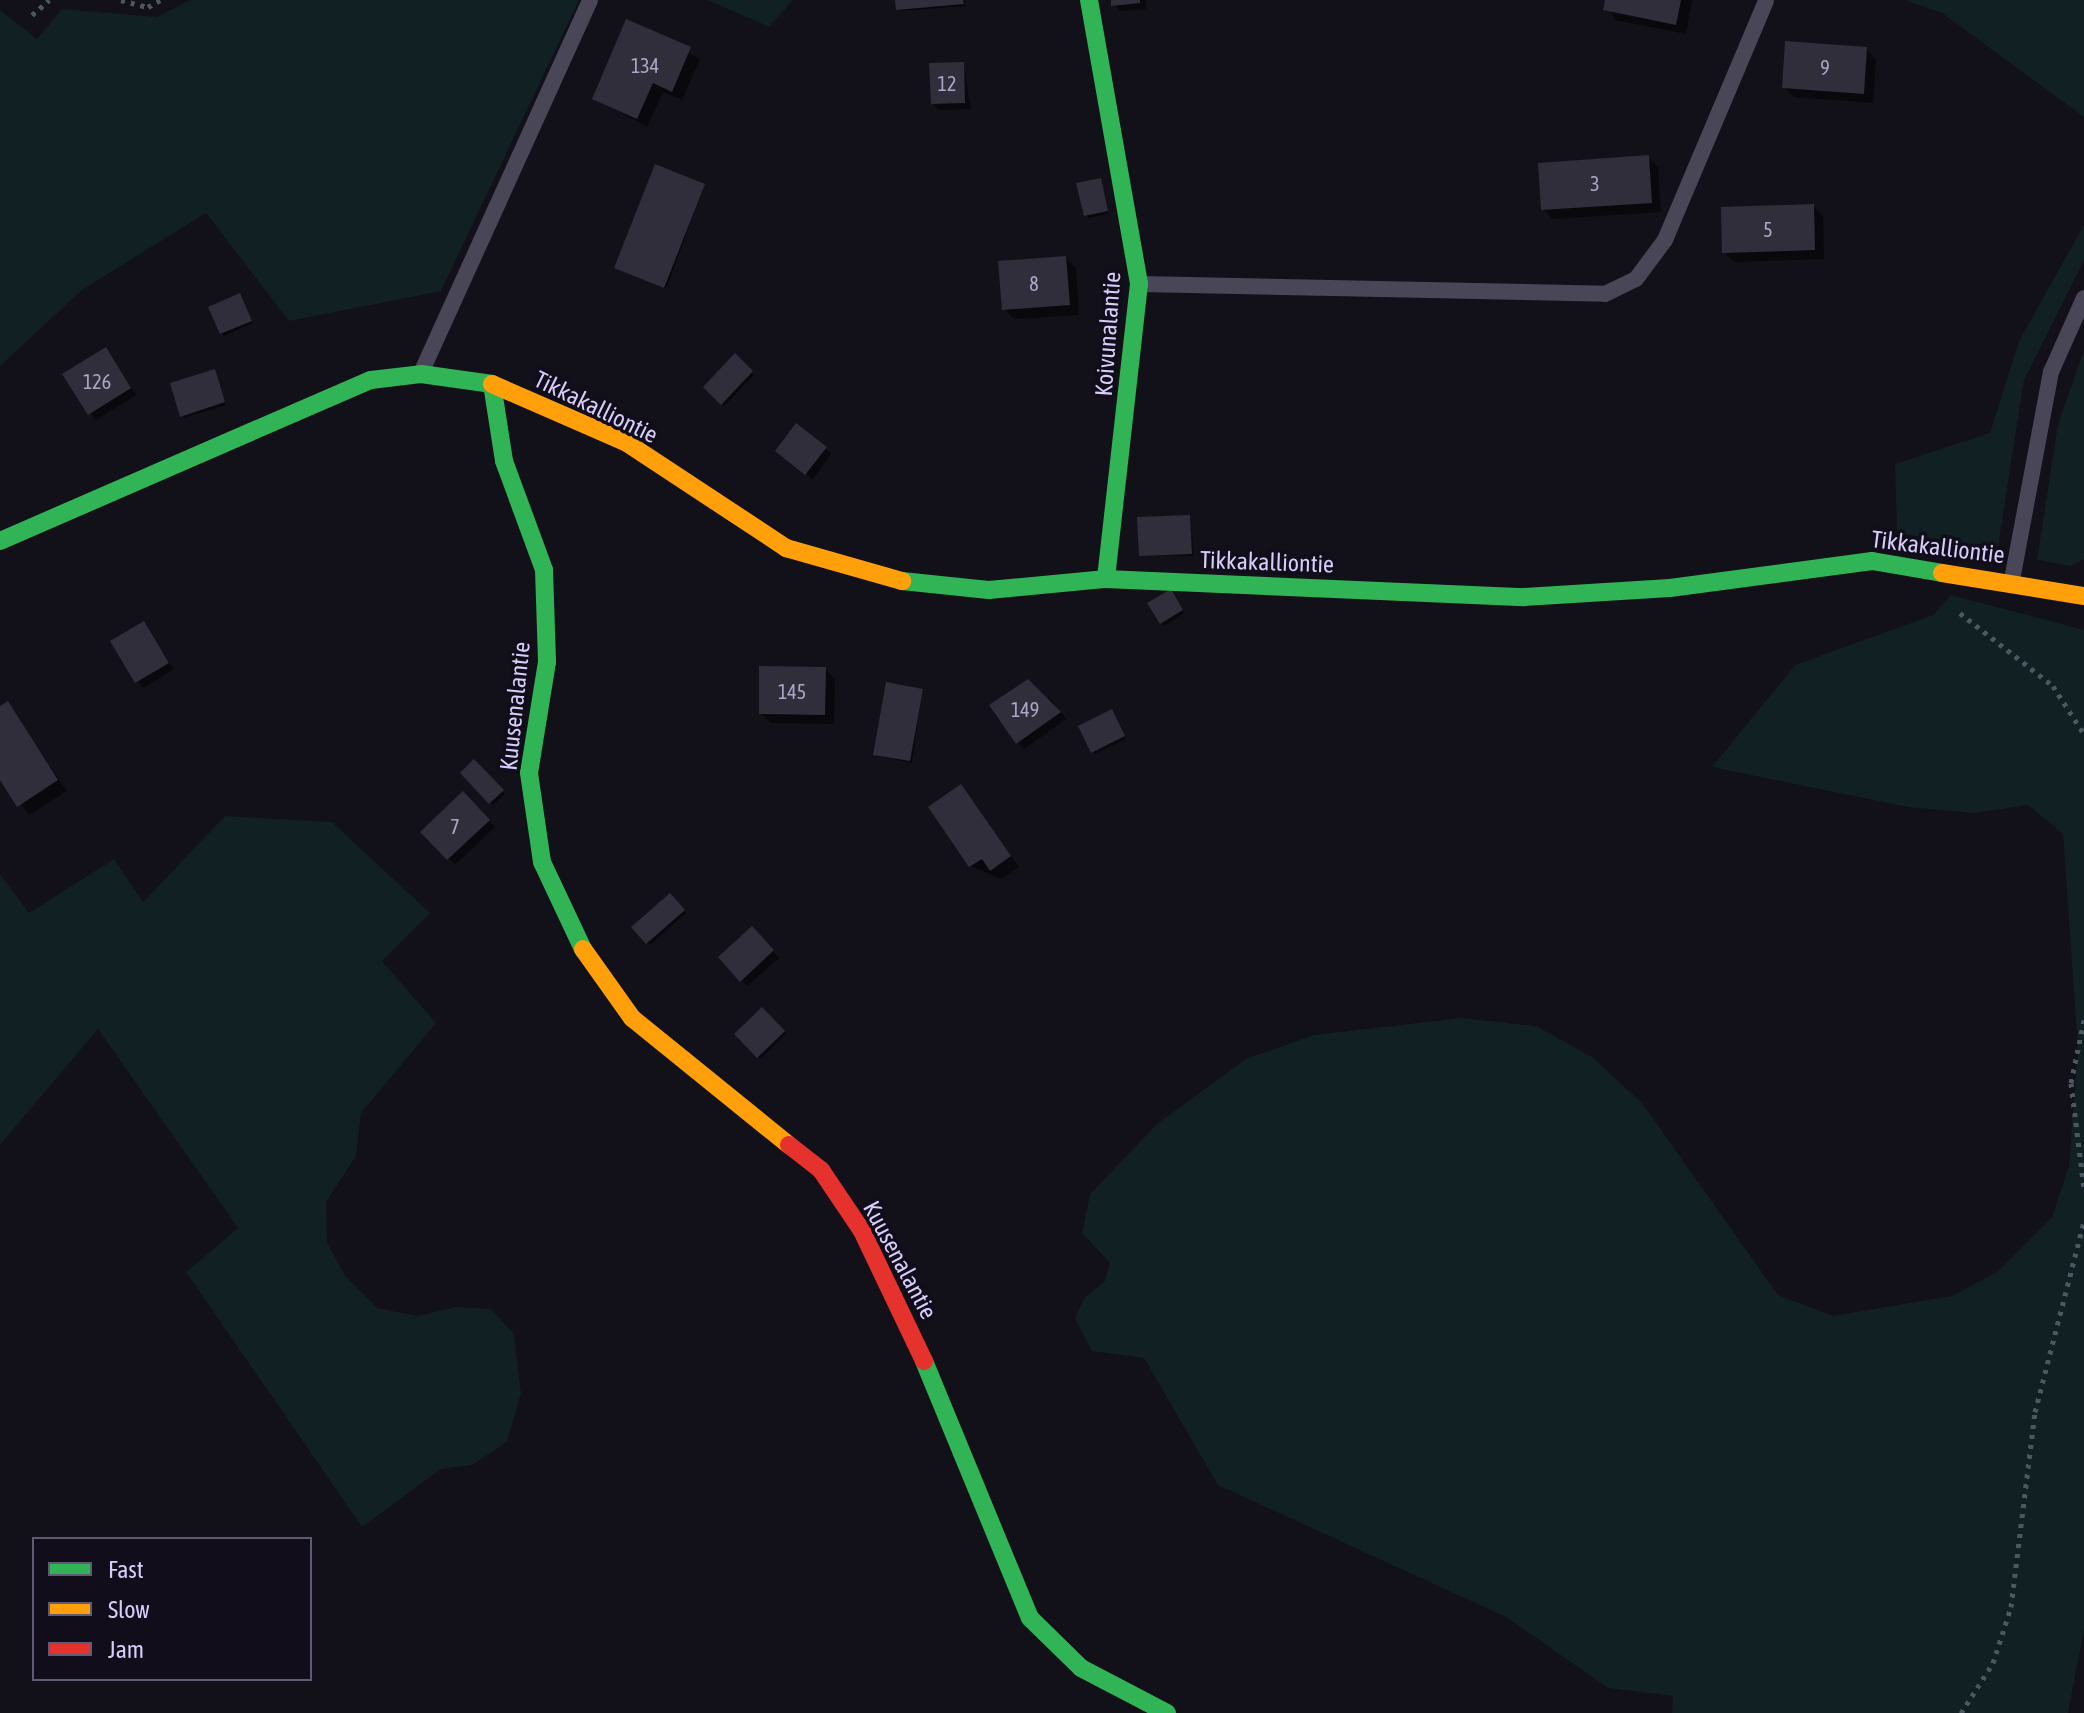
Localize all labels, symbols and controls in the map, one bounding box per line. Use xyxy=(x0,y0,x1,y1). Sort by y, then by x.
house number: 134 xyxy=(631,53,659,77)
house number: 9 xyxy=(1820,55,1830,79)
house number: 12 xyxy=(938,71,956,95)
house number: 3 xyxy=(1590,171,1600,195)
house number: 5 xyxy=(1763,217,1773,241)
house number: 8 xyxy=(1029,271,1039,295)
street label: Koivunalantie xyxy=(1089,271,1127,397)
street label: Tikkakalliontie xyxy=(529,365,663,449)
house number: 126 xyxy=(83,369,111,393)
street label: Tikkakalliontie xyxy=(1870,525,2006,569)
street label: Tikkakalliontie xyxy=(1200,545,1334,579)
street label: Kuusenalantie xyxy=(494,640,536,772)
house number: 145 xyxy=(778,679,806,703)
house number: 149 xyxy=(1011,697,1039,721)
house number: 7 xyxy=(450,814,460,838)
street label: Kuusenalantie xyxy=(857,1196,943,1324)
legend xyxy=(32,1537,312,1681)
text: Fast xyxy=(108,1556,144,1583)
text: Slow xyxy=(108,1596,150,1623)
text: Jam xyxy=(108,1636,144,1663)

